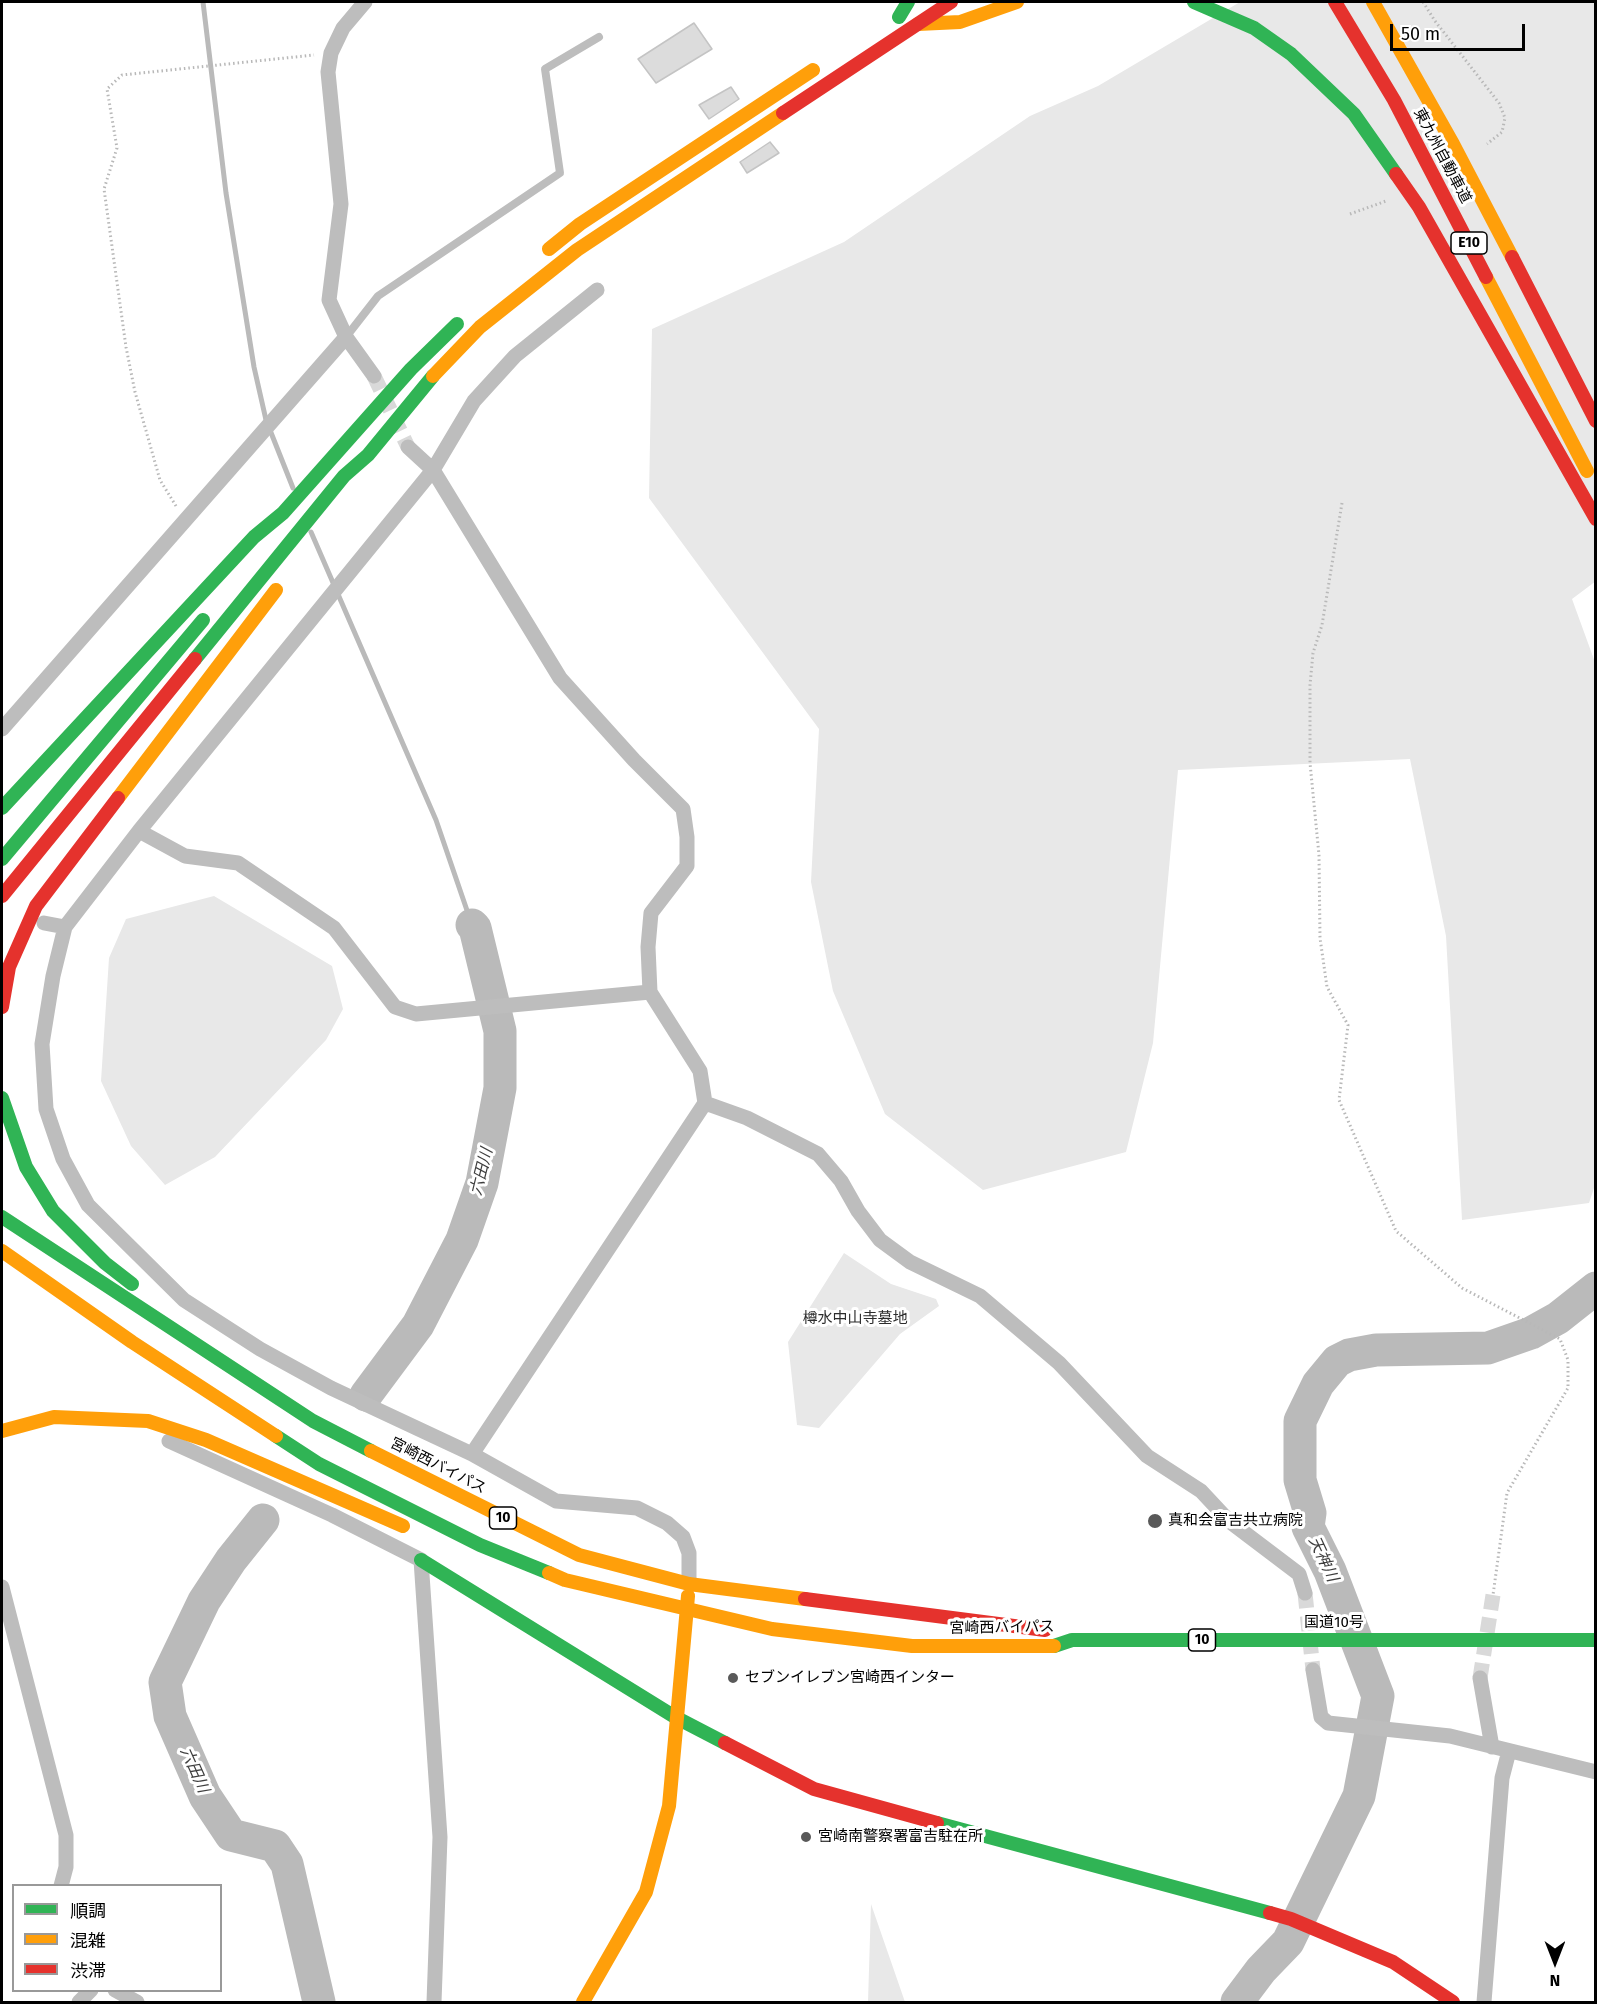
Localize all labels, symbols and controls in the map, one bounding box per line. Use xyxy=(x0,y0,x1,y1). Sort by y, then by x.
scale bar xyxy=(1393,12,1528,50)
text: 50 m xyxy=(1401,23,1440,45)
street label: 東九州自動車道 xyxy=(1409,105,1475,207)
road number: E10 xyxy=(1451,232,1487,254)
water label: 六田川 xyxy=(467,1146,497,1198)
park label: 樽水中山寺墓地 xyxy=(803,1310,907,1328)
street label: 宮崎西バイパス xyxy=(387,1434,489,1498)
road number: 10 xyxy=(490,1507,516,1529)
marker: 真和会富吉共立病院 xyxy=(1146,1512,1164,1530)
place label: 真和会富吉共立病院 xyxy=(1168,1512,1303,1530)
water label: 天神川 xyxy=(1304,1533,1342,1585)
street label: 国道10号 xyxy=(1304,1614,1364,1632)
street label: 宮崎西バイパス xyxy=(949,1618,1055,1638)
road number: 10 xyxy=(1188,1629,1216,1651)
place label: セブンイレブン宮崎西インター xyxy=(745,1669,955,1687)
marker: セブンイレブン宮崎西インター xyxy=(726,1671,740,1685)
water label: 六田川 xyxy=(175,1744,213,1796)
place label: 宮崎南警察署富吉駐在所 xyxy=(818,1828,983,1846)
marker: 宮崎南警察署富吉駐在所 xyxy=(799,1830,813,1844)
legend xyxy=(12,1884,222,1992)
text: 順調 xyxy=(70,1900,106,1922)
text: 混雑 xyxy=(70,1930,106,1952)
north arrow xyxy=(1525,1932,1585,1992)
text: 渋滞 xyxy=(70,1960,106,1982)
text: N xyxy=(1550,1971,1560,1990)

